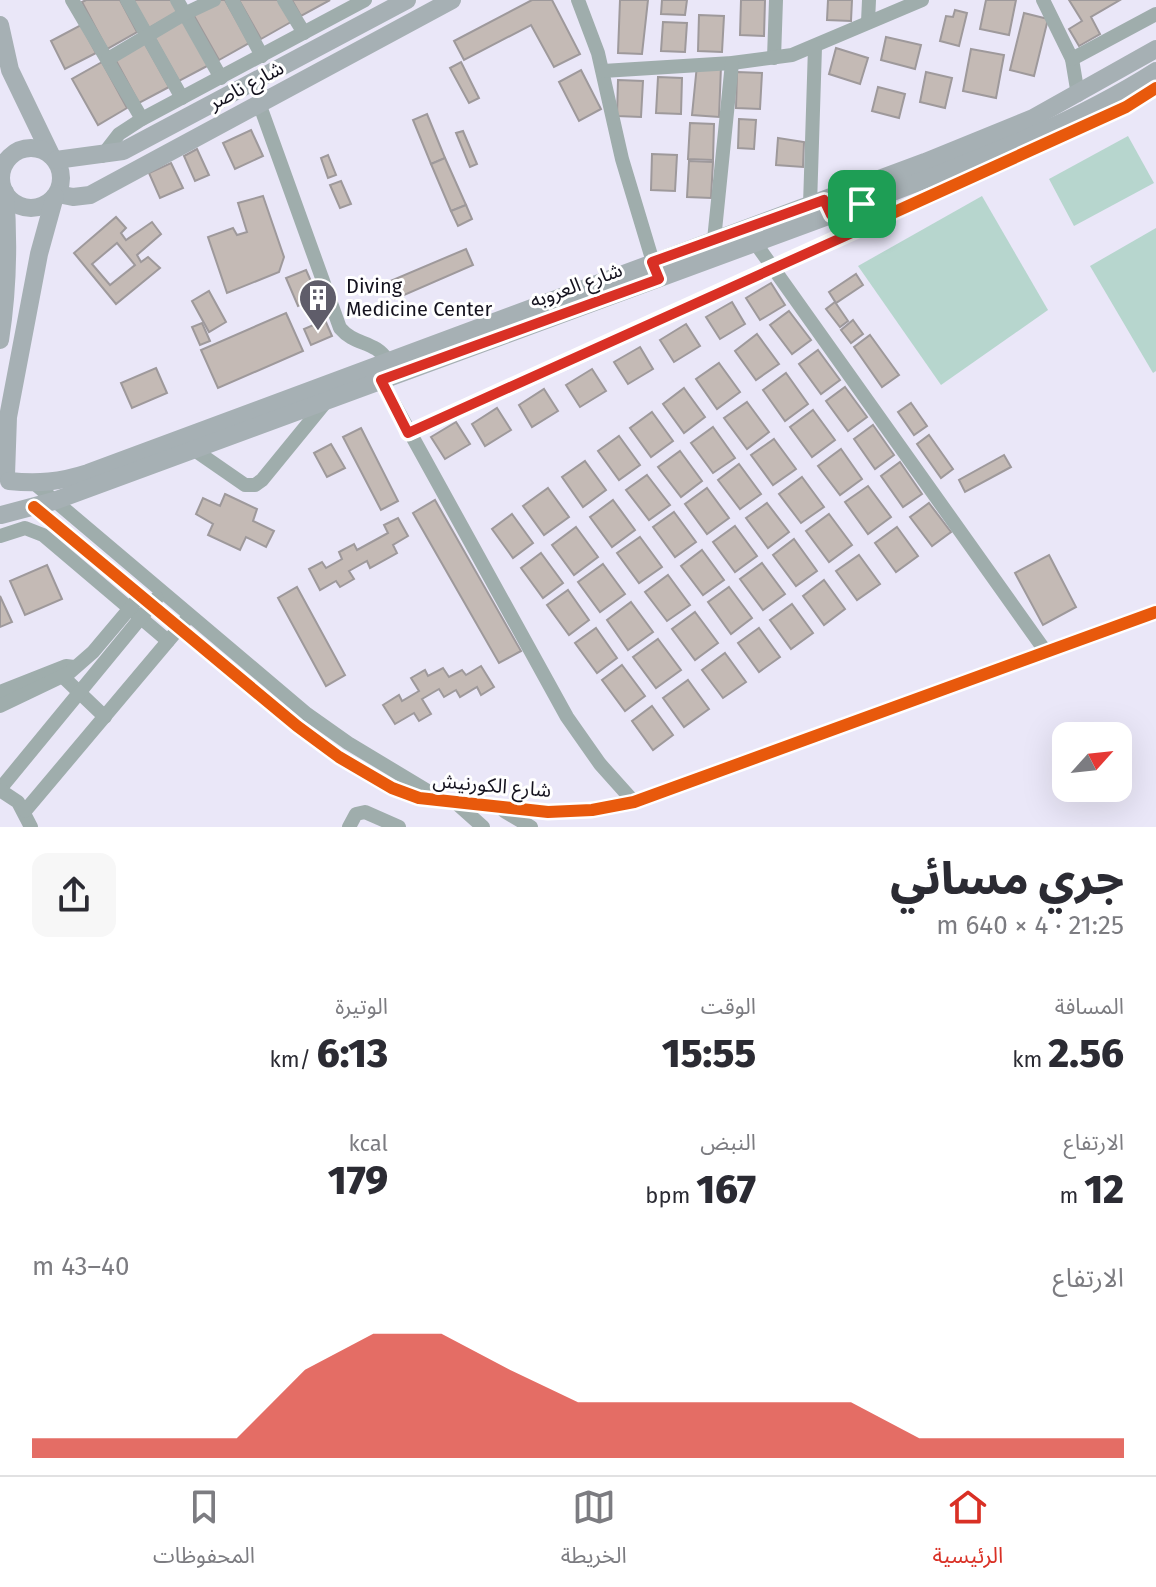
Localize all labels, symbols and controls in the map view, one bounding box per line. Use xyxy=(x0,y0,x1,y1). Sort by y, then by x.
street label: شارع ناصر xyxy=(204,55,289,118)
pin xyxy=(828,170,896,238)
icon: arrive xyxy=(840,182,884,226)
street label: شارع العروبه xyxy=(526,257,627,316)
place label: Diving Medicine Center xyxy=(346,274,492,321)
building icon: Diving Medicine Center xyxy=(297,277,339,332)
north arrow xyxy=(1052,722,1132,802)
map controls xyxy=(1052,722,1132,802)
street label: شارع الكورنيش xyxy=(432,768,552,805)
button: share xyxy=(32,853,116,937)
text: جري مسائي xyxy=(890,853,1124,906)
text: 21:25 · 4 × 640 m xyxy=(936,910,1124,941)
text: الوتيرة xyxy=(335,993,388,1020)
text: الوقت xyxy=(701,993,756,1020)
text: المسافة xyxy=(1055,993,1124,1020)
text: 6:13 xyxy=(317,1030,388,1078)
text: 15:55 xyxy=(662,1030,756,1078)
text: 2.56 xyxy=(1048,1030,1124,1078)
text: /km xyxy=(269,1046,317,1073)
text: km xyxy=(1012,1046,1048,1073)
text: النبض xyxy=(700,1129,756,1156)
text: الارتفاع xyxy=(1064,1129,1124,1156)
text: kcal xyxy=(348,1130,388,1157)
text: 179 xyxy=(328,1157,388,1205)
text: 167 xyxy=(696,1166,756,1214)
text: 12 xyxy=(1084,1166,1124,1214)
text: bpm xyxy=(645,1182,696,1209)
text: m xyxy=(1059,1182,1084,1209)
text: 40–43 m xyxy=(32,1251,129,1282)
text: الارتفاع xyxy=(1053,1263,1124,1294)
tab: المحفوظات xyxy=(153,1485,255,1579)
tab: الخريطة xyxy=(561,1485,627,1579)
tab: الرئيسية xyxy=(932,1485,1003,1579)

